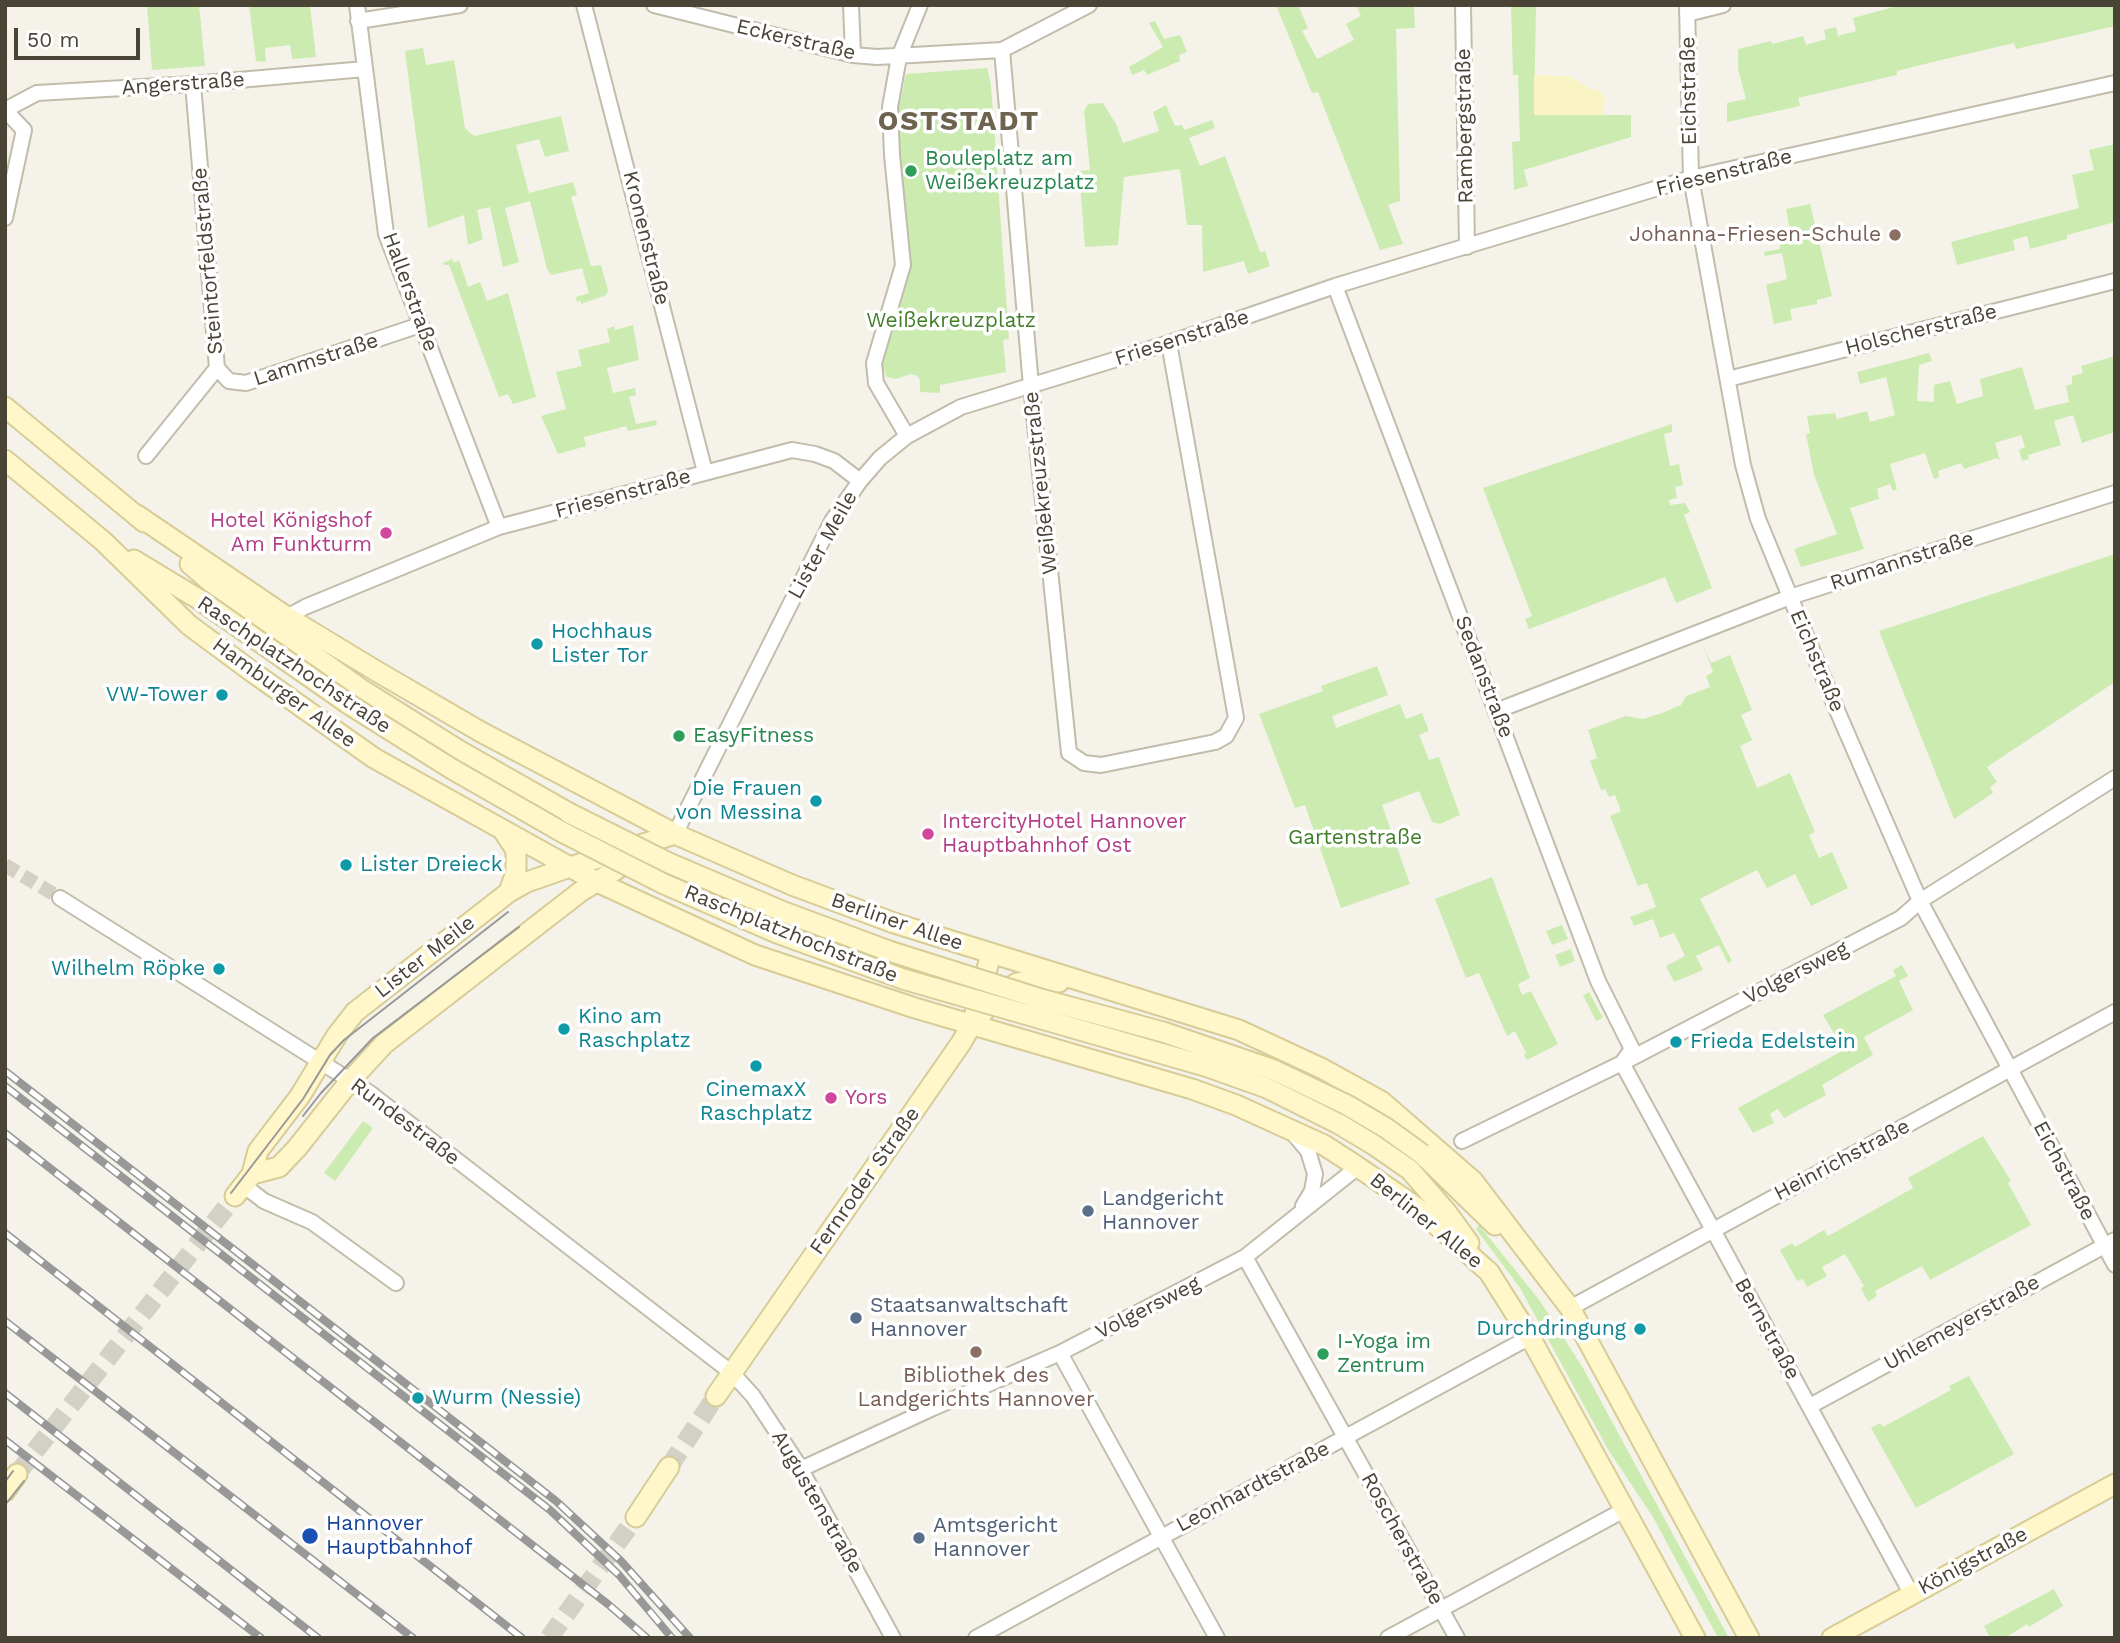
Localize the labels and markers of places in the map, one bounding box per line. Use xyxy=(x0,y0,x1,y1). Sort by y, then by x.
place label: Bouleplatz am Weißekreuzplatz xyxy=(925,146,1095,196)
marker: Bouleplatz am Weißekreuzplatz xyxy=(903,163,919,179)
place label: Johanna-Friesen-Schule xyxy=(1629,222,1881,248)
marker: Johanna-Friesen-Schule xyxy=(1887,227,1903,243)
place label: Hotel Königshof Am Funkturm xyxy=(210,508,372,558)
marker: Hotel Königshof Am Funkturm xyxy=(378,525,394,541)
place label: Hochhaus Lister Tor xyxy=(551,619,653,669)
marker: Hochhaus Lister Tor xyxy=(529,636,545,652)
place label: VW-Tower xyxy=(106,682,208,708)
marker: VW-Tower xyxy=(214,687,230,703)
place label: EasyFitness xyxy=(693,723,814,749)
marker: EasyFitness xyxy=(671,728,687,744)
place label: Die Frauen von Messina xyxy=(676,776,802,826)
marker: Die Frauen von Messina xyxy=(808,793,824,809)
place label: IntercityHotel Hannover Hauptbahnhof Ost xyxy=(942,809,1187,859)
marker: IntercityHotel Hannover Hauptbahnhof Ost xyxy=(920,826,936,842)
place label: Lister Dreieck xyxy=(360,852,503,878)
marker: Lister Dreieck xyxy=(338,857,354,873)
place label: Wilhelm Röpke xyxy=(51,956,205,982)
marker: Wilhelm Röpke xyxy=(211,961,227,977)
place label: Kino am Raschplatz xyxy=(578,1004,691,1054)
marker: Kino am Raschplatz xyxy=(556,1021,572,1037)
place label: Frieda Edelstein xyxy=(1690,1029,1856,1055)
marker: Frieda Edelstein xyxy=(1668,1034,1684,1050)
marker: CinemaxX Raschplatz xyxy=(748,1058,764,1074)
place label: CinemaxX Raschplatz xyxy=(700,1077,812,1127)
place label: Yors xyxy=(845,1085,887,1111)
marker: Yors xyxy=(823,1090,839,1106)
place label: Landgericht Hannover xyxy=(1102,1186,1223,1236)
marker: Landgericht Hannover xyxy=(1080,1203,1096,1219)
place label: Staatsanwaltschaft Hannover xyxy=(870,1293,1068,1343)
marker: Staatsanwaltschaft Hannover xyxy=(848,1310,864,1326)
place label: Durchdringung xyxy=(1476,1316,1626,1342)
marker: Durchdringung xyxy=(1632,1321,1648,1337)
place label: I-Yoga im Zentrum xyxy=(1337,1329,1431,1379)
marker: Bibliothek des Landgerichts Hannover xyxy=(968,1344,984,1360)
marker: I-Yoga im Zentrum xyxy=(1315,1346,1331,1362)
place label: Bibliothek des Landgerichts Hannover xyxy=(857,1363,1095,1413)
place label: Wurm (Nessie) xyxy=(432,1385,581,1411)
marker: Wurm (Nessie) xyxy=(410,1390,426,1406)
place label: Hannover Hauptbahnhof xyxy=(326,1511,473,1561)
place label: Amtsgericht Hannover xyxy=(933,1513,1057,1563)
marker: Hannover Hauptbahnhof xyxy=(300,1526,320,1546)
marker: Amtsgericht Hannover xyxy=(911,1530,927,1546)

